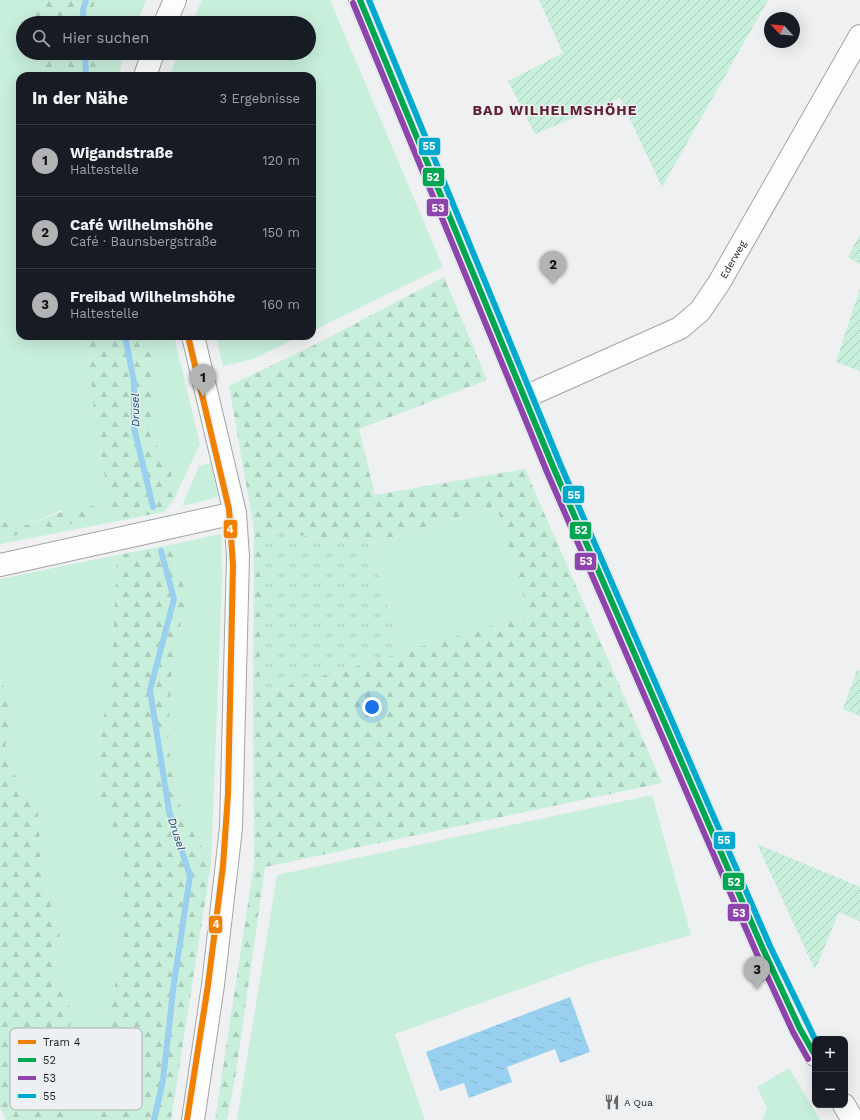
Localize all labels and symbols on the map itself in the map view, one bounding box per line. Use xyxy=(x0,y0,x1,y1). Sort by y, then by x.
north arrow xyxy=(764,12,800,48)
district label: BAD WILHELMSHÖHE xyxy=(473,102,638,118)
line badge: 55 xyxy=(418,137,441,156)
text: 55 xyxy=(423,140,435,153)
line badge: 52 xyxy=(422,167,445,187)
text: 52 xyxy=(427,171,440,184)
line badge: 53 xyxy=(426,198,449,217)
text: 53 xyxy=(432,202,445,215)
street label: Ederweg xyxy=(718,238,748,280)
pin: 2 xyxy=(540,251,566,284)
pin: 1 xyxy=(190,364,216,397)
water label: Drusel xyxy=(129,392,142,427)
line badge: 55 xyxy=(562,485,585,504)
text: 55 xyxy=(568,489,580,502)
line badge: 4 xyxy=(223,519,238,539)
line badge: 52 xyxy=(569,521,592,540)
text: 4 xyxy=(226,523,234,536)
text: 52 xyxy=(575,524,588,537)
line badge: 53 xyxy=(574,552,597,571)
text: 53 xyxy=(580,555,593,568)
your location xyxy=(362,697,382,717)
water label: Drusel xyxy=(165,816,188,853)
line badge: 55 xyxy=(713,831,736,850)
text: 55 xyxy=(718,834,730,847)
line badge: 52 xyxy=(722,872,745,891)
text: 52 xyxy=(728,876,741,889)
line badge: 53 xyxy=(727,903,750,922)
text: 53 xyxy=(733,907,746,920)
line badge: 4 xyxy=(208,915,223,934)
text: 4 xyxy=(212,918,220,931)
pin: 3 xyxy=(744,956,770,989)
legend xyxy=(10,1028,142,1110)
text: Tram 4 xyxy=(43,1036,81,1049)
text: 52 xyxy=(43,1054,56,1067)
text: 53 xyxy=(43,1072,56,1085)
text: 55 xyxy=(43,1090,56,1103)
restaurant icon: A Qua xyxy=(603,1093,621,1111)
place label: A Qua xyxy=(624,1097,653,1108)

